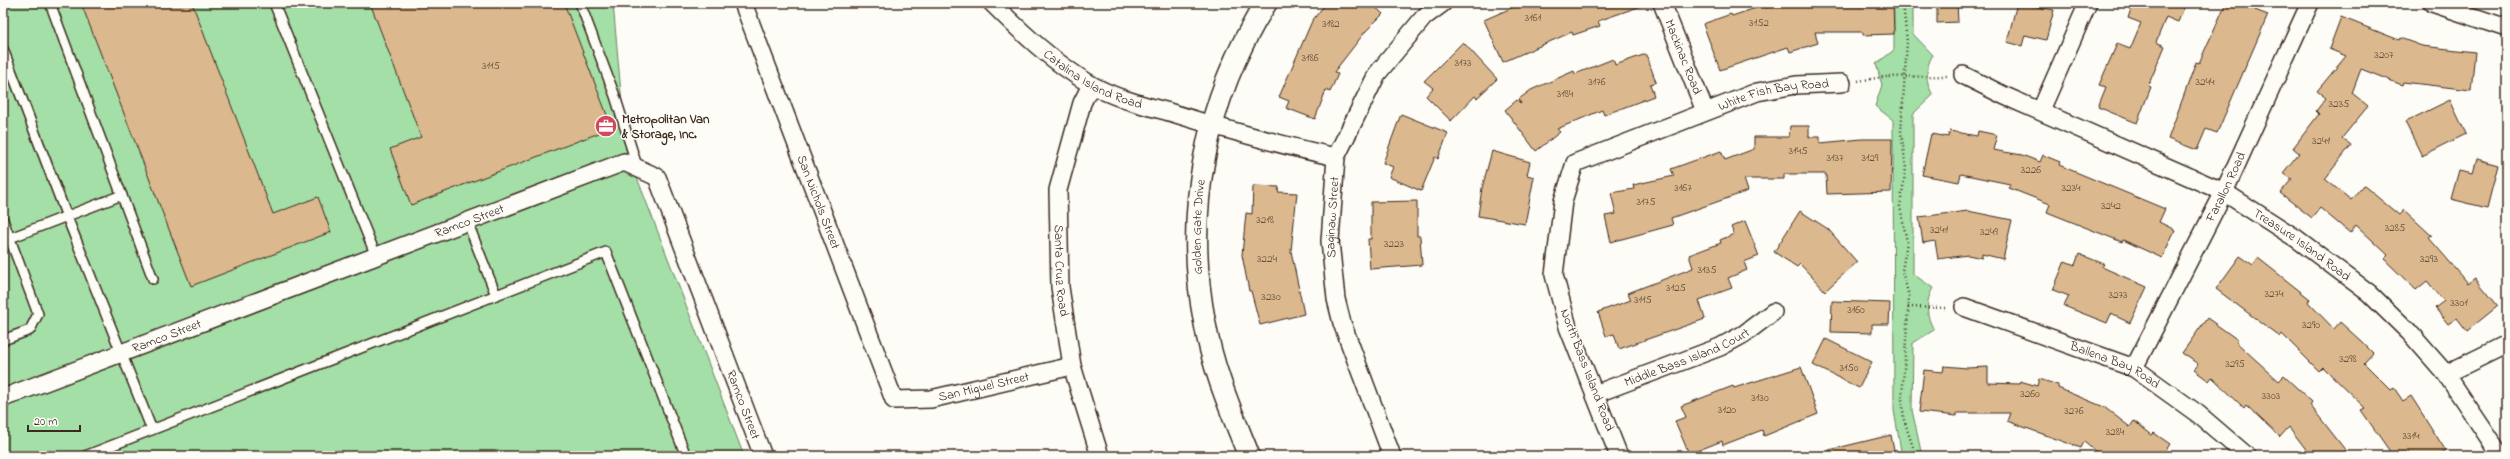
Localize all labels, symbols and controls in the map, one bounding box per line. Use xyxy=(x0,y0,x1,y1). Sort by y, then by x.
house number: 3161 xyxy=(1525,10,1542,26)
house number: 3152 xyxy=(1749,15,1769,31)
house number: 3182 xyxy=(1322,16,1340,32)
street label: Mackinac Road xyxy=(1660,16,1707,98)
street label: Catalina Island Road xyxy=(1039,45,1145,114)
house number: 3207 xyxy=(2374,47,2394,63)
house number: 3186 xyxy=(1301,50,1319,66)
house number: 3173 xyxy=(1454,55,1472,71)
house number: 3115 xyxy=(482,58,500,74)
house number: 3176 xyxy=(1588,74,1606,90)
street label: White Fish Bay Road xyxy=(1715,74,1830,116)
house number: 3244 xyxy=(2195,74,2215,90)
house number: 3184 xyxy=(1557,86,1574,102)
house number: 3235 xyxy=(2329,96,2349,112)
place label: Metropolitan Van & Storage, Inc. xyxy=(621,110,710,146)
office icon: Metropolitan Van & Storage, Inc. xyxy=(593,113,619,139)
house number: 3241 xyxy=(2312,133,2331,149)
house number: 3145 xyxy=(1789,143,1807,159)
street label: Farallon Road xyxy=(2200,148,2251,226)
house number: 3137 xyxy=(1826,150,1844,166)
house number: 3129 xyxy=(1862,150,1879,166)
street label: San Nichols Street xyxy=(792,152,845,252)
house number: 3226 xyxy=(2021,162,2041,178)
street label: Saginaw Street xyxy=(1320,175,1344,259)
street label: Golden Gate Drive xyxy=(1187,178,1210,275)
house number: 3167 xyxy=(1674,180,1692,196)
house number: 3234 xyxy=(2061,180,2081,196)
house number: 3175 xyxy=(1637,194,1655,210)
house number: 3242 xyxy=(2101,198,2122,214)
street label: Ramco Street xyxy=(432,199,507,243)
street label: Treasure Island Road xyxy=(2249,204,2355,286)
house number: 3218 xyxy=(1256,212,1274,228)
house number: 3285 xyxy=(2385,220,2405,236)
house number: 3241 xyxy=(1930,222,1949,238)
street label: Santa Cruz Road xyxy=(1049,224,1074,318)
house number: 3249 xyxy=(1980,224,1999,240)
house number: 3223 xyxy=(1384,236,1404,252)
house number: 3224 xyxy=(1257,251,1277,267)
house number: 3293 xyxy=(2420,251,2438,267)
house number: 3135 xyxy=(1698,262,1716,278)
house number: 3125 xyxy=(1666,280,1686,296)
house number: 3274 xyxy=(2264,286,2284,302)
house number: 3273 xyxy=(2108,287,2128,303)
house number: 3230 xyxy=(1261,289,1281,305)
house number: 3115 xyxy=(1634,292,1652,308)
house number: 3301 xyxy=(2450,295,2468,311)
house number: 3160 xyxy=(1847,302,1865,318)
street label: North Bass Island Road xyxy=(1555,306,1619,435)
street label: Ramco Street xyxy=(129,314,205,358)
house number: 3290 xyxy=(2302,317,2320,333)
street label: Middle Bass Island Court xyxy=(1622,323,1754,392)
street label: Ballena Bay Road xyxy=(2067,336,2164,394)
house number: 3298 xyxy=(2339,351,2357,367)
house number: 3295 xyxy=(2225,356,2245,372)
house number: 3150 xyxy=(1839,360,1859,376)
street label: Ramco Street xyxy=(722,367,766,443)
street label: San Miguel Street xyxy=(937,367,1032,406)
house number: 3260 xyxy=(2020,386,2040,402)
house number: 3303 xyxy=(2262,388,2281,404)
house number: 3130 xyxy=(1751,390,1769,406)
house number: 3120 xyxy=(1718,402,1736,418)
house number: 3276 xyxy=(2064,403,2084,419)
scale bar xyxy=(28,407,80,433)
text: 20 m xyxy=(34,413,57,431)
house number: 3284 xyxy=(2106,424,2125,440)
house number: 3314 xyxy=(2402,428,2420,444)

